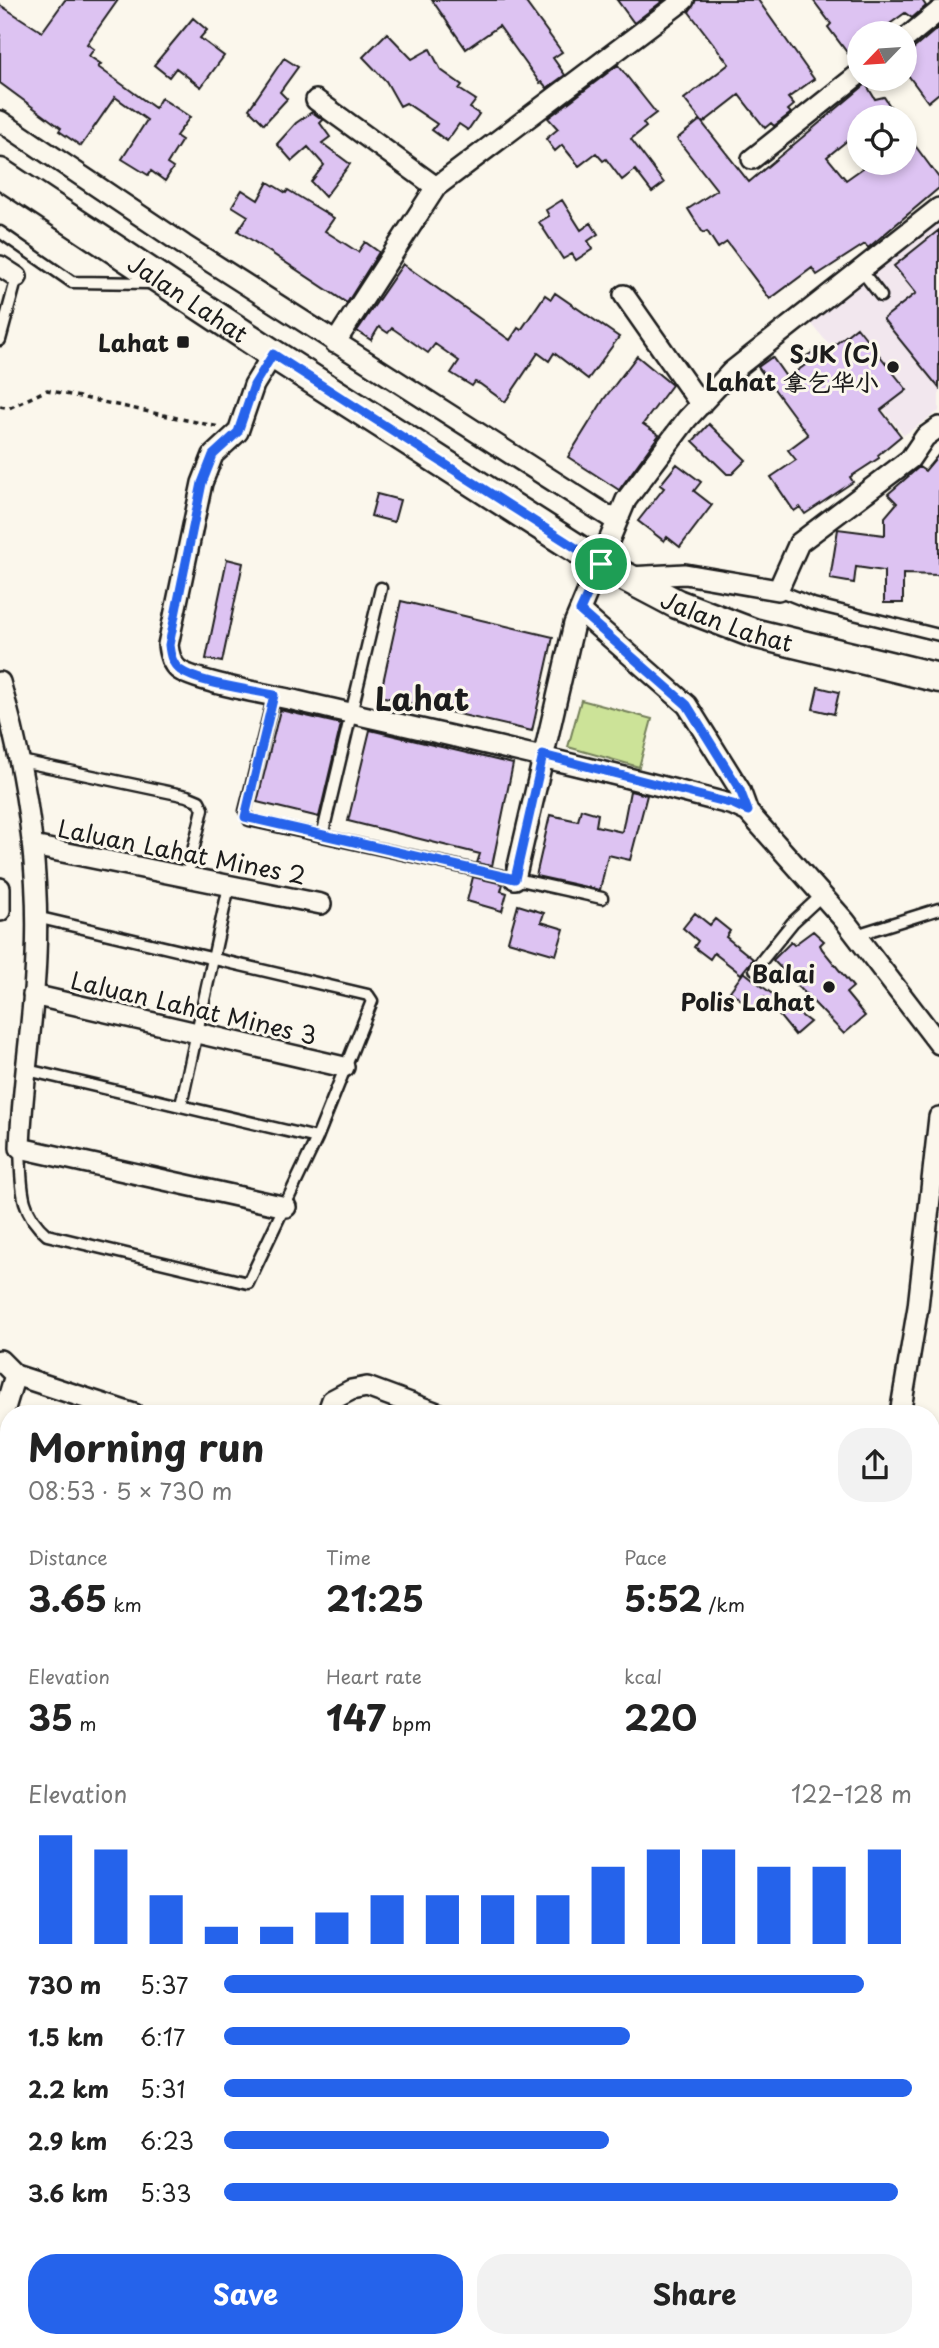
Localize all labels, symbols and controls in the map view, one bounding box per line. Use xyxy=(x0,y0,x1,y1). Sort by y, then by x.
north arrow xyxy=(847,21,917,91)
map controls xyxy=(847,21,917,175)
button: locate xyxy=(847,105,917,175)
street label: Jalan Lahat xyxy=(123,247,253,347)
place label: Lahat xyxy=(98,328,169,356)
marker: Lahat xyxy=(175,334,191,350)
place label: SJK (C) Lahat 拿乞华小 xyxy=(705,335,879,399)
marker: SJK (C) Lahat 拿乞华小 xyxy=(885,359,901,375)
pin xyxy=(571,534,631,594)
icon: arrive xyxy=(582,545,620,583)
street label: Jalan Lahat xyxy=(655,581,797,660)
district label: Lahat xyxy=(375,674,469,722)
street label: Laluan Lahat Mines 2 xyxy=(55,809,309,893)
place label: Balai Polis Lahat xyxy=(681,955,815,1019)
street label: Laluan Lahat Mines 3 xyxy=(68,961,320,1053)
marker: Balai Polis Lahat xyxy=(821,979,837,995)
text: Morning run xyxy=(28,1418,264,1475)
button: share xyxy=(838,1428,912,1502)
text: 08:53 · 5 × 730 m xyxy=(28,1473,232,1508)
text: Distance xyxy=(28,1543,108,1571)
text: Time xyxy=(326,1543,371,1571)
text: Pace xyxy=(624,1543,667,1571)
text: 3.65 xyxy=(28,1571,107,1624)
text: 21:25 xyxy=(326,1571,424,1624)
text: 5:52 xyxy=(624,1571,702,1624)
text: km xyxy=(107,1590,142,1618)
text: /km xyxy=(702,1590,745,1618)
text: Elevation xyxy=(28,1662,110,1690)
text: Heart rate xyxy=(326,1662,422,1690)
text: kcal xyxy=(624,1662,662,1690)
text: 35 xyxy=(28,1690,73,1743)
text: 147 xyxy=(326,1690,386,1743)
text: 220 xyxy=(624,1690,697,1743)
text: m xyxy=(73,1709,97,1737)
text: bpm xyxy=(386,1709,431,1737)
text: Elevation xyxy=(28,1776,127,1811)
text: 122–128 m xyxy=(791,1776,912,1811)
text: 730 m xyxy=(28,1967,101,2002)
text: 5:37 xyxy=(140,1967,188,2002)
text: 1.5 km xyxy=(28,2019,104,2054)
text: 6:17 xyxy=(140,2019,185,2054)
text: 2.2 km xyxy=(28,2071,109,2106)
text: 5:31 xyxy=(140,2071,185,2106)
text: 2.9 km xyxy=(28,2123,107,2158)
text: 6:23 xyxy=(140,2123,194,2158)
text: 3.6 km xyxy=(28,2175,108,2210)
text: 5:33 xyxy=(140,2175,192,2210)
button: Save xyxy=(28,2254,463,2334)
button: Share xyxy=(477,2254,912,2334)

